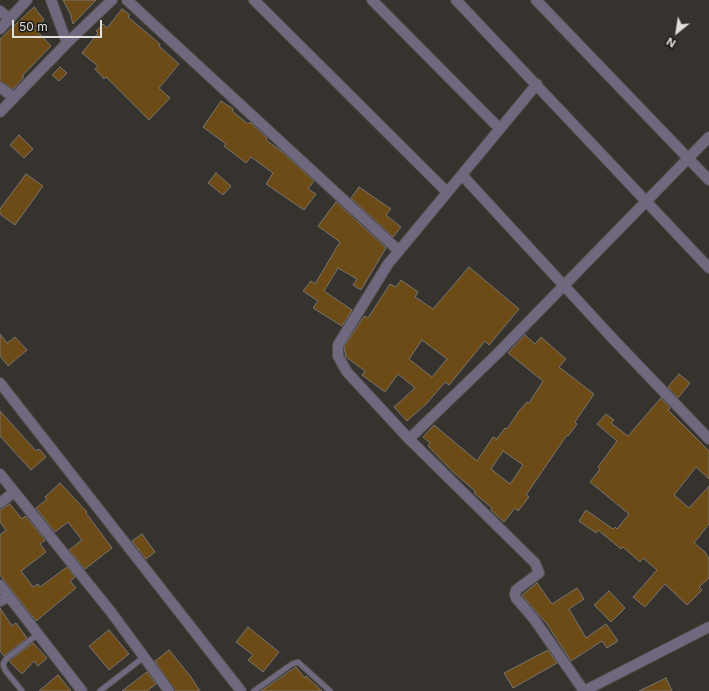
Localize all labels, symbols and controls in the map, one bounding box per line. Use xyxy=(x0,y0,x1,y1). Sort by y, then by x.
scale bar xyxy=(14,12,104,38)
north arrow xyxy=(657,12,697,52)
text: 50 m xyxy=(19,19,48,34)
text: N xyxy=(664,34,678,51)

